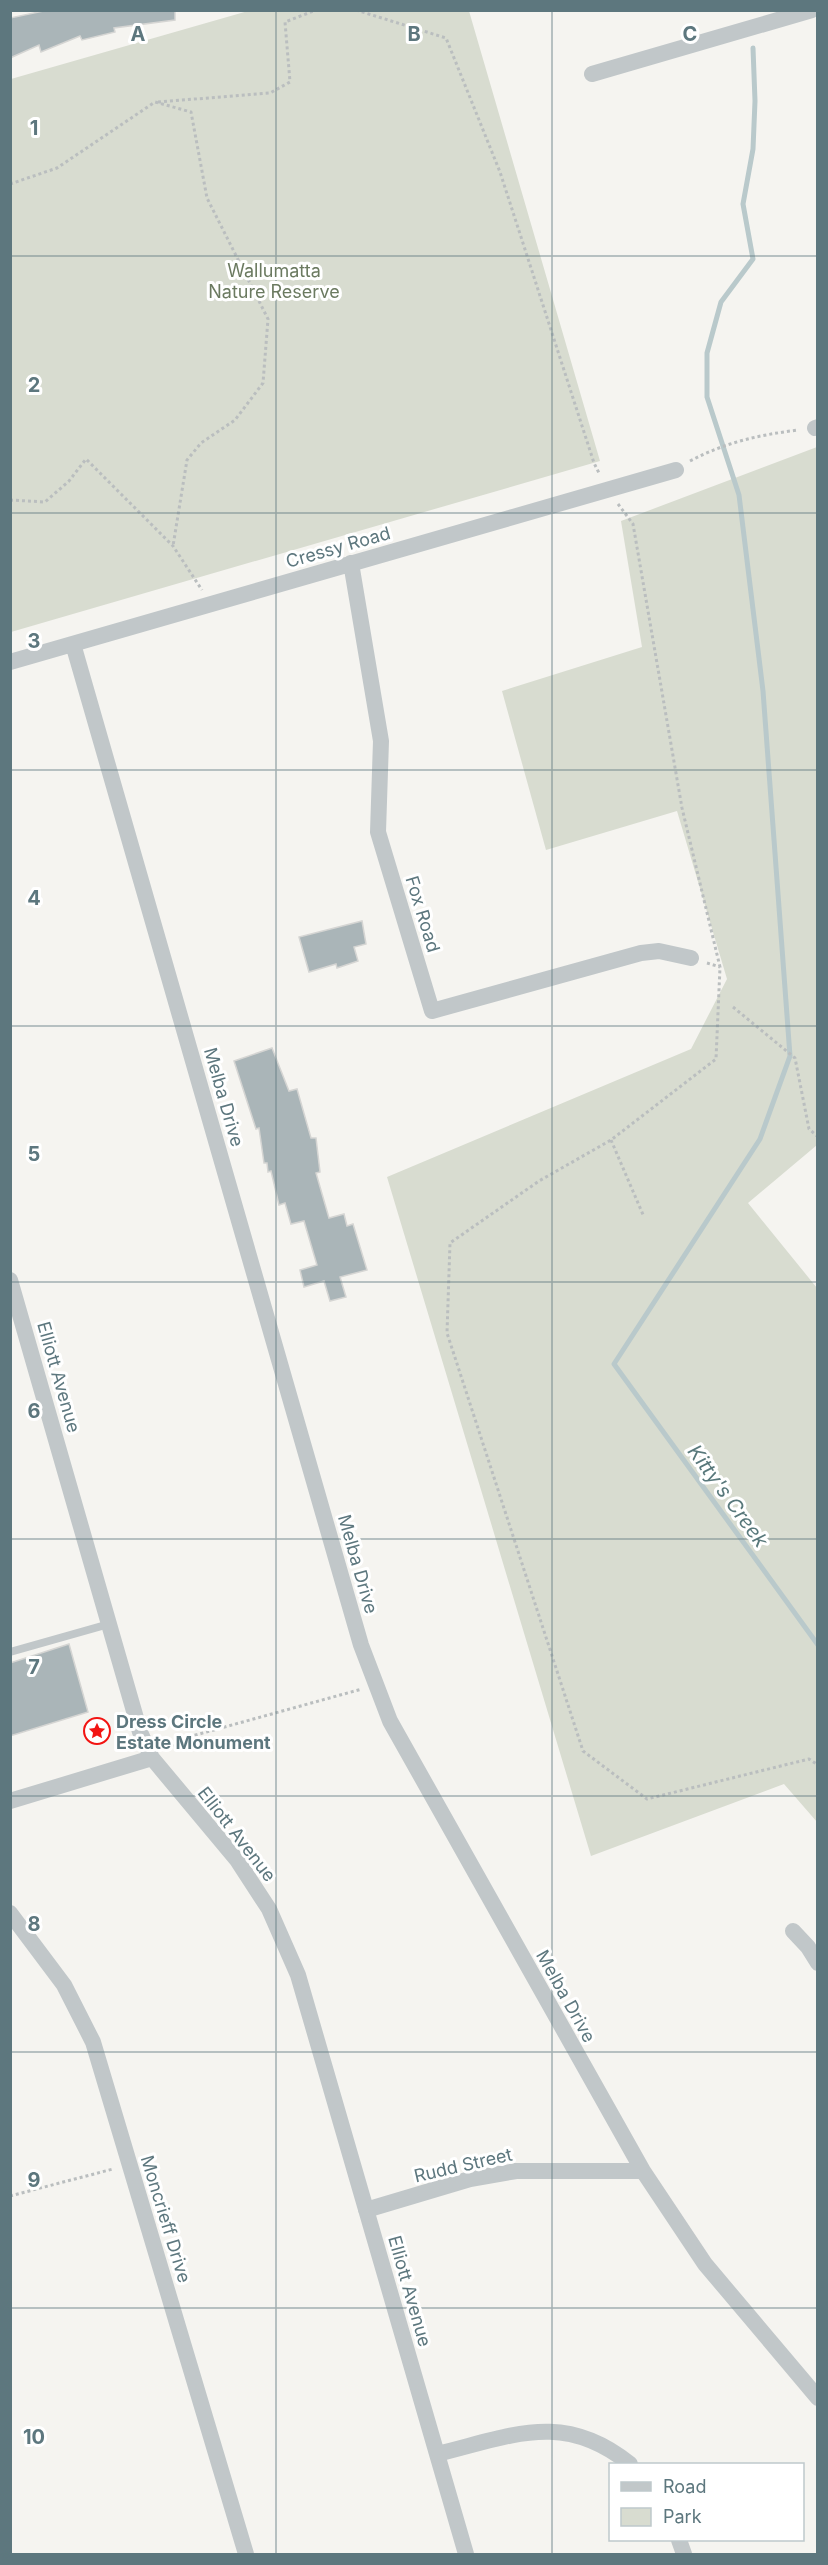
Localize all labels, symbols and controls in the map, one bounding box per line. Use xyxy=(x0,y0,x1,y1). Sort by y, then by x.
text: A xyxy=(131,22,146,46)
text: B xyxy=(407,22,421,46)
text: C xyxy=(683,22,697,46)
text: 1 xyxy=(30,116,38,140)
park label: Wallumatta Nature Reserve xyxy=(208,260,340,302)
text: 2 xyxy=(28,373,40,397)
street label: Cressy Road xyxy=(283,522,393,572)
text: 3 xyxy=(28,629,40,653)
street label: Fox Road xyxy=(401,873,445,955)
text: 4 xyxy=(27,886,41,910)
street label: Melba Drive xyxy=(200,1045,248,1149)
text: 5 xyxy=(28,1142,40,1166)
street label: Elliott Avenue xyxy=(33,1319,85,1435)
text: 6 xyxy=(28,1399,41,1423)
water label: Kitty's Creek xyxy=(683,1440,774,1553)
street label: Melba Drive xyxy=(334,1512,382,1616)
text: 7 xyxy=(28,1655,40,1679)
place label: Dress Circle Estate Monument xyxy=(116,1711,271,1753)
place icon: Dress Circle Estate Monument xyxy=(82,1716,112,1746)
street label: Elliott Avenue xyxy=(194,1782,280,1886)
text: 8 xyxy=(27,1912,41,1936)
street label: Melba Drive xyxy=(532,1946,600,2046)
street label: Rudd Street xyxy=(412,2143,514,2186)
street label: Moncrieff Drive xyxy=(137,2153,195,2285)
text: 9 xyxy=(28,2168,41,2192)
street label: Elliott Avenue xyxy=(384,2233,436,2349)
text: 10 xyxy=(23,2425,45,2449)
legend xyxy=(609,2463,804,2541)
text: Road xyxy=(663,2476,706,2497)
text: Park xyxy=(663,2506,702,2527)

